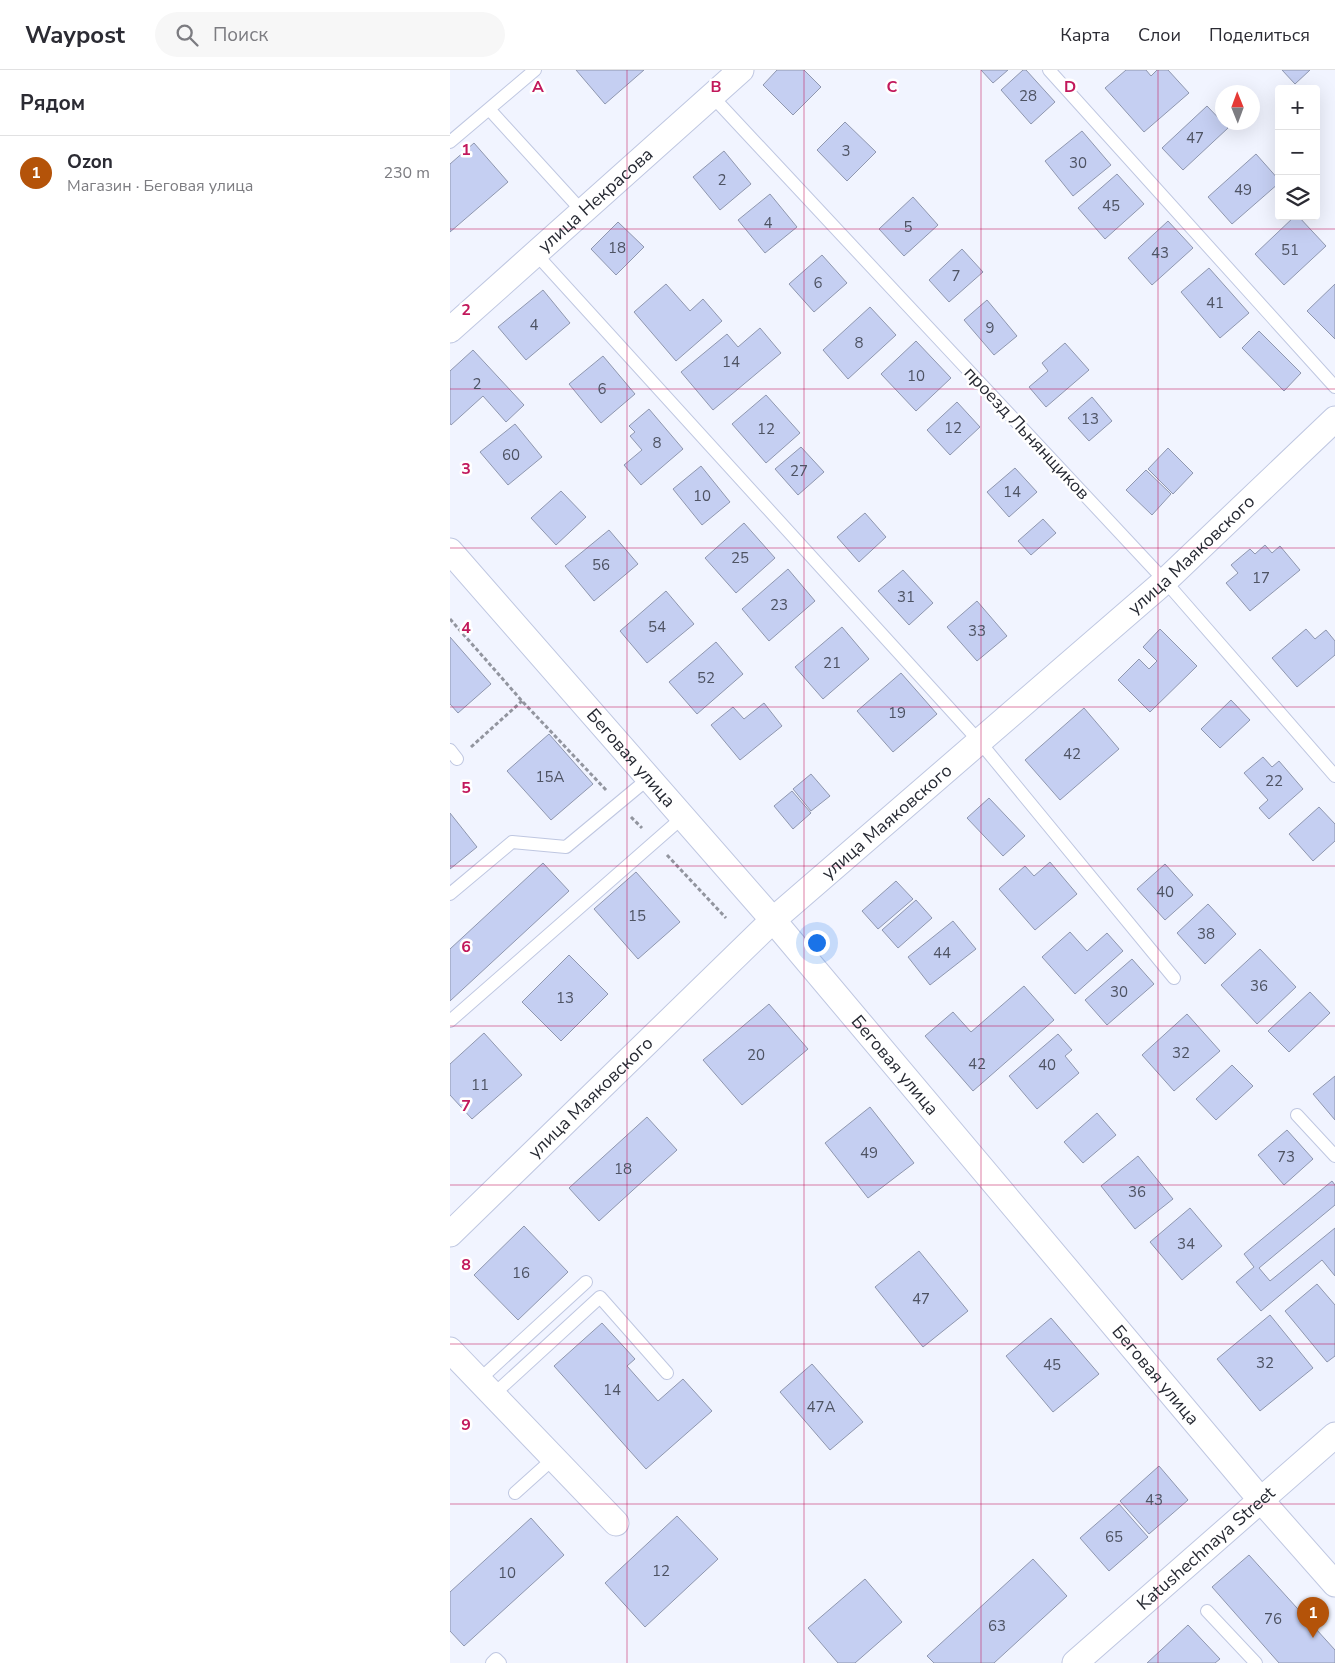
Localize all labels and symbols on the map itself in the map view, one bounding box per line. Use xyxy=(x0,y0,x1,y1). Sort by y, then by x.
text: A xyxy=(532,76,544,98)
text: B xyxy=(710,76,722,98)
text: C xyxy=(887,76,898,98)
text: D xyxy=(1064,76,1076,98)
north arrow xyxy=(1215,85,1260,130)
house number: 28 xyxy=(1019,86,1037,106)
house number: 47 xyxy=(1186,128,1204,148)
text: 1 xyxy=(461,139,471,161)
house number: 3 xyxy=(841,141,851,161)
street label: улица Некрасова xyxy=(533,142,658,258)
house number: 30 xyxy=(1069,153,1087,173)
house number: 2 xyxy=(717,170,727,190)
house number: 49 xyxy=(1234,180,1252,200)
house number: 45 xyxy=(1102,196,1120,216)
house number: 4 xyxy=(763,213,773,233)
house number: 5 xyxy=(903,217,913,237)
house number: 18 xyxy=(608,238,626,258)
house number: 51 xyxy=(1281,240,1299,260)
house number: 43 xyxy=(1151,243,1169,263)
house number: 7 xyxy=(951,266,961,286)
house number: 6 xyxy=(813,273,823,293)
house number: 41 xyxy=(1206,293,1224,313)
text: 2 xyxy=(461,299,471,321)
house number: 4 xyxy=(529,315,539,335)
house number: 9 xyxy=(985,318,995,338)
house number: 8 xyxy=(854,333,864,353)
house number: 14 xyxy=(722,352,740,372)
street label: проезд Льнянщиков xyxy=(959,361,1095,505)
house number: 10 xyxy=(907,366,925,386)
house number: 2 xyxy=(472,374,482,394)
house number: 6 xyxy=(597,379,607,399)
house number: 13 xyxy=(1081,409,1099,429)
house number: 12 xyxy=(944,418,962,438)
house number: 12 xyxy=(757,419,775,439)
house number: 8 xyxy=(652,433,662,453)
house number: 60 xyxy=(502,445,520,465)
text: 3 xyxy=(461,458,471,480)
house number: 27 xyxy=(790,461,808,481)
house number: 14 xyxy=(1003,482,1021,502)
house number: 10 xyxy=(693,486,711,506)
street label: улица Маяковского xyxy=(1123,490,1260,620)
house number: 25 xyxy=(731,548,749,568)
house number: 56 xyxy=(592,555,610,575)
house number: 17 xyxy=(1252,568,1270,588)
house number: 31 xyxy=(897,587,915,607)
house number: 23 xyxy=(770,595,788,615)
text: 4 xyxy=(461,617,471,639)
house number: 54 xyxy=(648,617,666,637)
house number: 33 xyxy=(968,621,986,641)
house number: 21 xyxy=(823,653,841,673)
house number: 52 xyxy=(697,668,715,688)
street label: Беговая улица xyxy=(581,703,681,812)
house number: 19 xyxy=(888,703,906,723)
house number: 42 xyxy=(1063,744,1081,764)
street label: улица Маяковского xyxy=(816,758,957,885)
house number: 15А xyxy=(536,767,565,787)
house number: 22 xyxy=(1265,771,1283,791)
text: 5 xyxy=(461,777,471,799)
house number: 40 xyxy=(1156,882,1174,902)
house number: 15 xyxy=(628,906,646,926)
house number: 38 xyxy=(1197,924,1215,944)
your location xyxy=(804,930,830,956)
text: 6 xyxy=(461,936,471,958)
house number: 44 xyxy=(933,943,951,963)
house number: 36 xyxy=(1250,976,1268,996)
house number: 30 xyxy=(1110,982,1128,1002)
house number: 13 xyxy=(556,988,574,1008)
street label: Беговая улица xyxy=(846,1010,944,1120)
street label: улица Маяковского xyxy=(523,1031,658,1164)
house number: 32 xyxy=(1172,1043,1190,1063)
house number: 20 xyxy=(747,1045,765,1065)
house number: 42 xyxy=(968,1054,986,1074)
house number: 40 xyxy=(1038,1055,1056,1075)
house number: 11 xyxy=(471,1075,489,1095)
text: 7 xyxy=(461,1095,471,1117)
house number: 49 xyxy=(860,1143,878,1163)
house number: 73 xyxy=(1277,1147,1295,1167)
house number: 18 xyxy=(614,1159,632,1179)
house number: 36 xyxy=(1128,1182,1146,1202)
house number: 34 xyxy=(1177,1234,1195,1254)
text: 8 xyxy=(461,1254,471,1276)
house number: 16 xyxy=(512,1263,530,1283)
house number: 47 xyxy=(912,1289,930,1309)
street label: Беговая улица xyxy=(1107,1320,1205,1430)
house number: 32 xyxy=(1256,1353,1274,1373)
house number: 45 xyxy=(1043,1355,1061,1375)
house number: 14 xyxy=(603,1380,621,1400)
house number: 47А xyxy=(807,1397,836,1417)
text: 9 xyxy=(461,1414,471,1436)
street label: Katushechnaya Street xyxy=(1132,1481,1281,1615)
house number: 43 xyxy=(1145,1490,1163,1510)
house number: 65 xyxy=(1105,1527,1123,1547)
house number: 12 xyxy=(652,1561,670,1581)
house number: 10 xyxy=(498,1563,516,1583)
pin: 1 xyxy=(1297,1597,1329,1638)
house number: 76 xyxy=(1264,1609,1282,1629)
house number: 63 xyxy=(988,1616,1006,1636)

